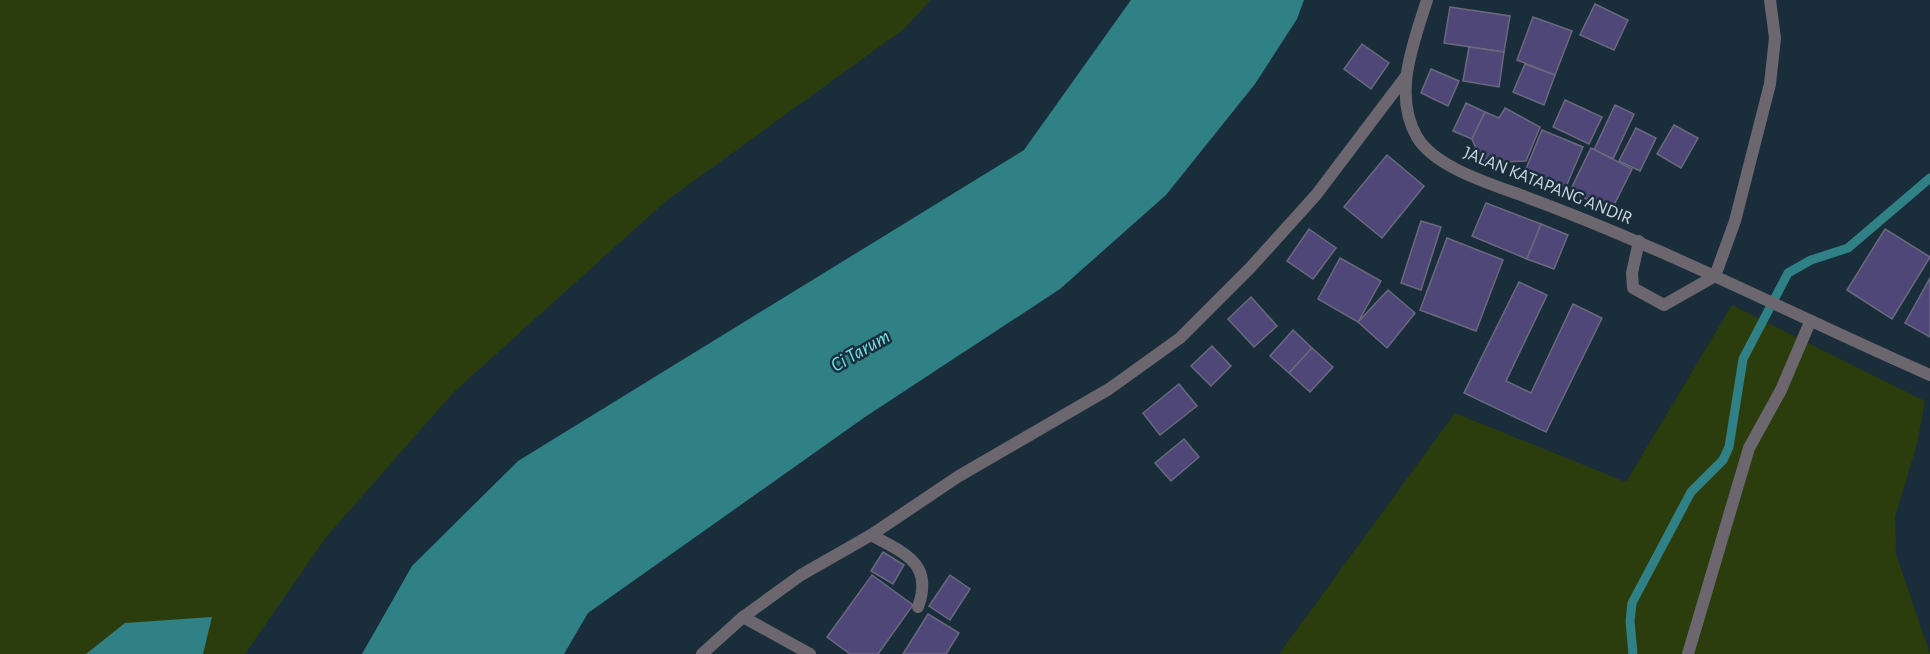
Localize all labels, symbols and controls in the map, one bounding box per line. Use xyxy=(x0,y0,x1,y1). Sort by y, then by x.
street label: JALAN KATAPANG ANDIR xyxy=(1461,144,1635,228)
water label: Ci Tarum xyxy=(828,326,893,376)

